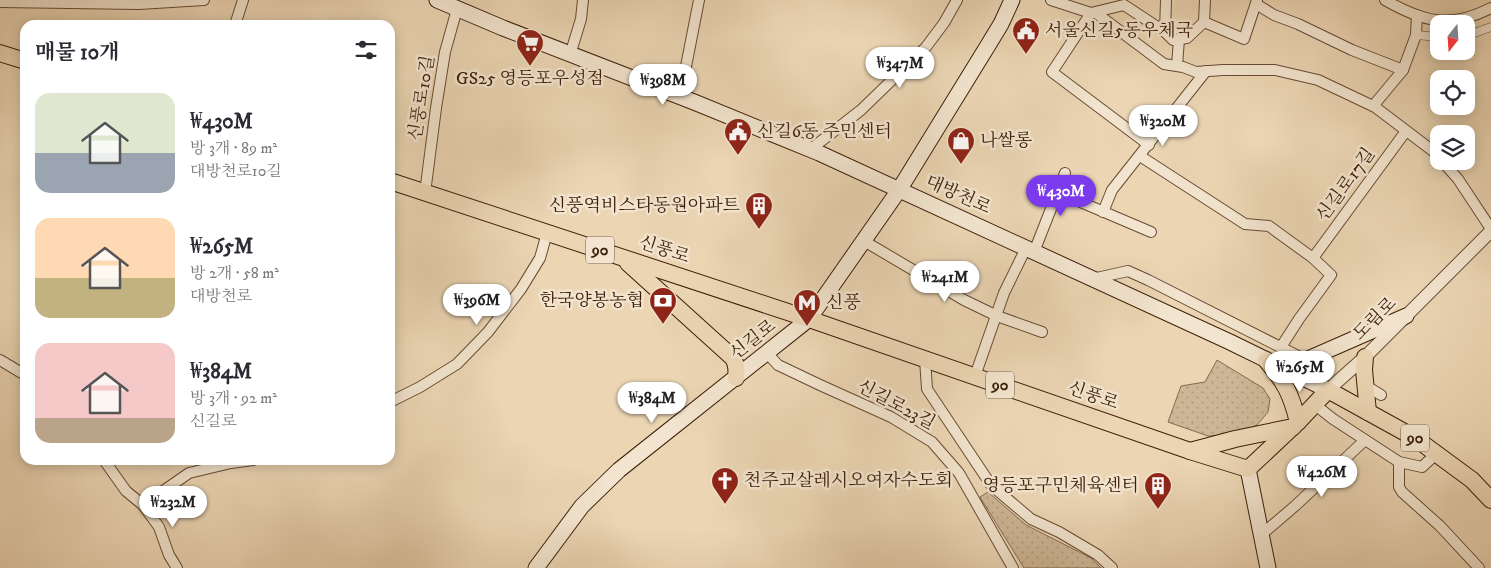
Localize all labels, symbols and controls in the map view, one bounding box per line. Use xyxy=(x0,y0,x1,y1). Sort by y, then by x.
north arrow xyxy=(1430,15,1475,60)
map controls xyxy=(1430,15,1475,170)
public building icon: 서울신길5동우체국 xyxy=(1011,16,1041,55)
place label: 서울신길5동우체국 xyxy=(1045,20,1193,42)
supermarket icon: GS25 영등포우성점 xyxy=(515,28,545,67)
icon: filters xyxy=(352,36,380,64)
text: 매물 10개 xyxy=(35,40,119,66)
pin: ₩347M xyxy=(865,46,935,89)
text: ₩347M xyxy=(876,53,924,73)
street label: 신풍로10길 xyxy=(404,54,440,142)
pin: ₩398M xyxy=(628,64,698,106)
place label: GS25 영등포우성점 xyxy=(456,68,604,90)
text: ₩398M xyxy=(640,70,686,90)
button: locate xyxy=(1430,70,1475,115)
pin: ₩320M xyxy=(1128,104,1198,147)
text: ₩430M xyxy=(190,109,253,135)
text: ₩320M xyxy=(1140,111,1186,131)
icon: home xyxy=(75,113,135,173)
public building icon: 신길6동 주민센터 xyxy=(723,117,753,156)
place label: 신길6동 주민센터 xyxy=(757,121,892,143)
button: layers xyxy=(1430,125,1475,170)
shop icon: 나쌀롱 xyxy=(946,126,976,165)
place label: 나쌀롱 xyxy=(980,130,1032,152)
text: 방 3개 · 89 m² xyxy=(190,138,277,158)
street label: 신길로17길 xyxy=(1312,144,1380,226)
text: 대방천로10길 xyxy=(190,161,282,181)
street label: 대방천로 xyxy=(922,171,994,219)
pin: ₩430M xyxy=(1026,174,1096,217)
text: ₩430M xyxy=(1037,181,1085,201)
building icon: 신풍역비스타동원아파트 xyxy=(744,191,774,230)
place label: 신풍역비스타동원아파트 xyxy=(549,195,741,217)
street label: 신풍로 xyxy=(636,231,692,269)
text: ₩265M xyxy=(190,234,253,260)
road number: 90 xyxy=(586,236,614,264)
icon: home xyxy=(75,238,135,298)
pin: ₩241M xyxy=(910,260,980,303)
text: 방 2개 · 58 m² xyxy=(190,263,279,283)
text: ₩241M xyxy=(922,267,969,287)
pin: ₩396M xyxy=(442,284,512,326)
text: 대방천로 xyxy=(190,286,252,306)
bank icon: 한국양봉농협 xyxy=(648,286,678,325)
metro station icon: 신풍 xyxy=(792,288,822,327)
text: ₩396M xyxy=(454,290,500,310)
place label: 한국양봉농협 xyxy=(540,290,644,312)
place label: 신풍 xyxy=(826,292,861,314)
street label: 도림로 xyxy=(1349,293,1401,345)
street label: 신길로 xyxy=(726,315,780,365)
pin: ₩265M xyxy=(1265,350,1335,393)
text: ₩265M xyxy=(1276,357,1324,377)
text: ₩384M xyxy=(190,359,252,385)
icon: home xyxy=(75,363,135,423)
road number: 90 xyxy=(986,372,1014,398)
street label: 신길로23길 xyxy=(853,375,939,435)
street label: 신풍로 xyxy=(1065,377,1121,415)
pin: ₩384M xyxy=(617,382,687,424)
text: 방 3개 · 92 m² xyxy=(190,388,277,408)
text: ₩384M xyxy=(628,388,676,408)
text: 신길로 xyxy=(190,411,236,431)
road number: 90 xyxy=(1401,424,1429,452)
pin: ₩426M xyxy=(1287,456,1357,498)
text: ₩426M xyxy=(1297,462,1347,482)
church icon: 천주교살레시오여자수도회 xyxy=(710,466,740,505)
place label: 천주교살레시오여자수도회 xyxy=(744,470,953,492)
building icon: 영등포구민체육센터 xyxy=(1143,471,1173,510)
place label: 영등포구민체육센터 xyxy=(983,475,1139,497)
pin: ₩232M xyxy=(138,486,208,528)
text: ₩232M xyxy=(150,492,196,512)

